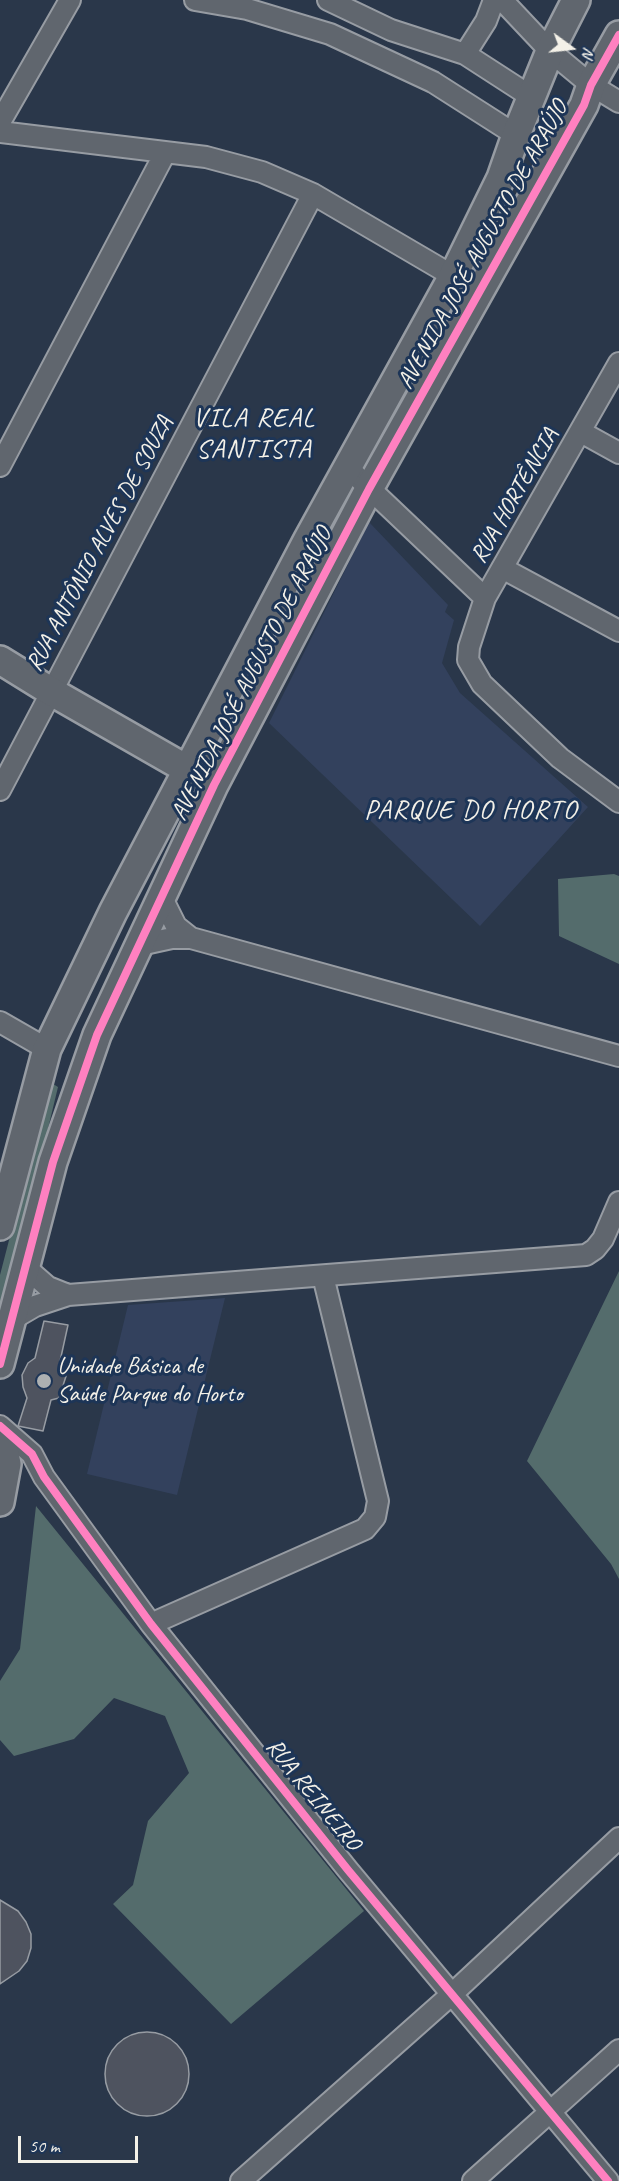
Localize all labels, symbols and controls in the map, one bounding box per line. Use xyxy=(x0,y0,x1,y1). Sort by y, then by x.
north arrow xyxy=(541,18,601,78)
text: N xyxy=(577,45,599,60)
street label: AVENIDA JOSÉ AUGUSTO DE ARAÚJO xyxy=(392,96,574,394)
district label: VILA REAL SANTISTA xyxy=(193,403,315,466)
street label: RUA ANTÔNIO ALVES DE SOUZA xyxy=(20,412,180,676)
street label: RUA HORTÊNCIA xyxy=(465,424,565,568)
street label: AVENIDA JOSÉ AUGUSTO DE ARAÚJO xyxy=(165,523,339,825)
district label: PARQUE DO HORTO xyxy=(365,795,577,827)
place label: Unidade Básica de Saúde Parque do Horto xyxy=(57,1353,242,1409)
marker: Unidade Básica de Saúde Parque do Horto xyxy=(35,1372,53,1390)
street label: RUA REINEIRO xyxy=(259,1733,367,1857)
scale bar xyxy=(21,2124,141,2162)
text: 50 m xyxy=(29,2135,60,2157)

